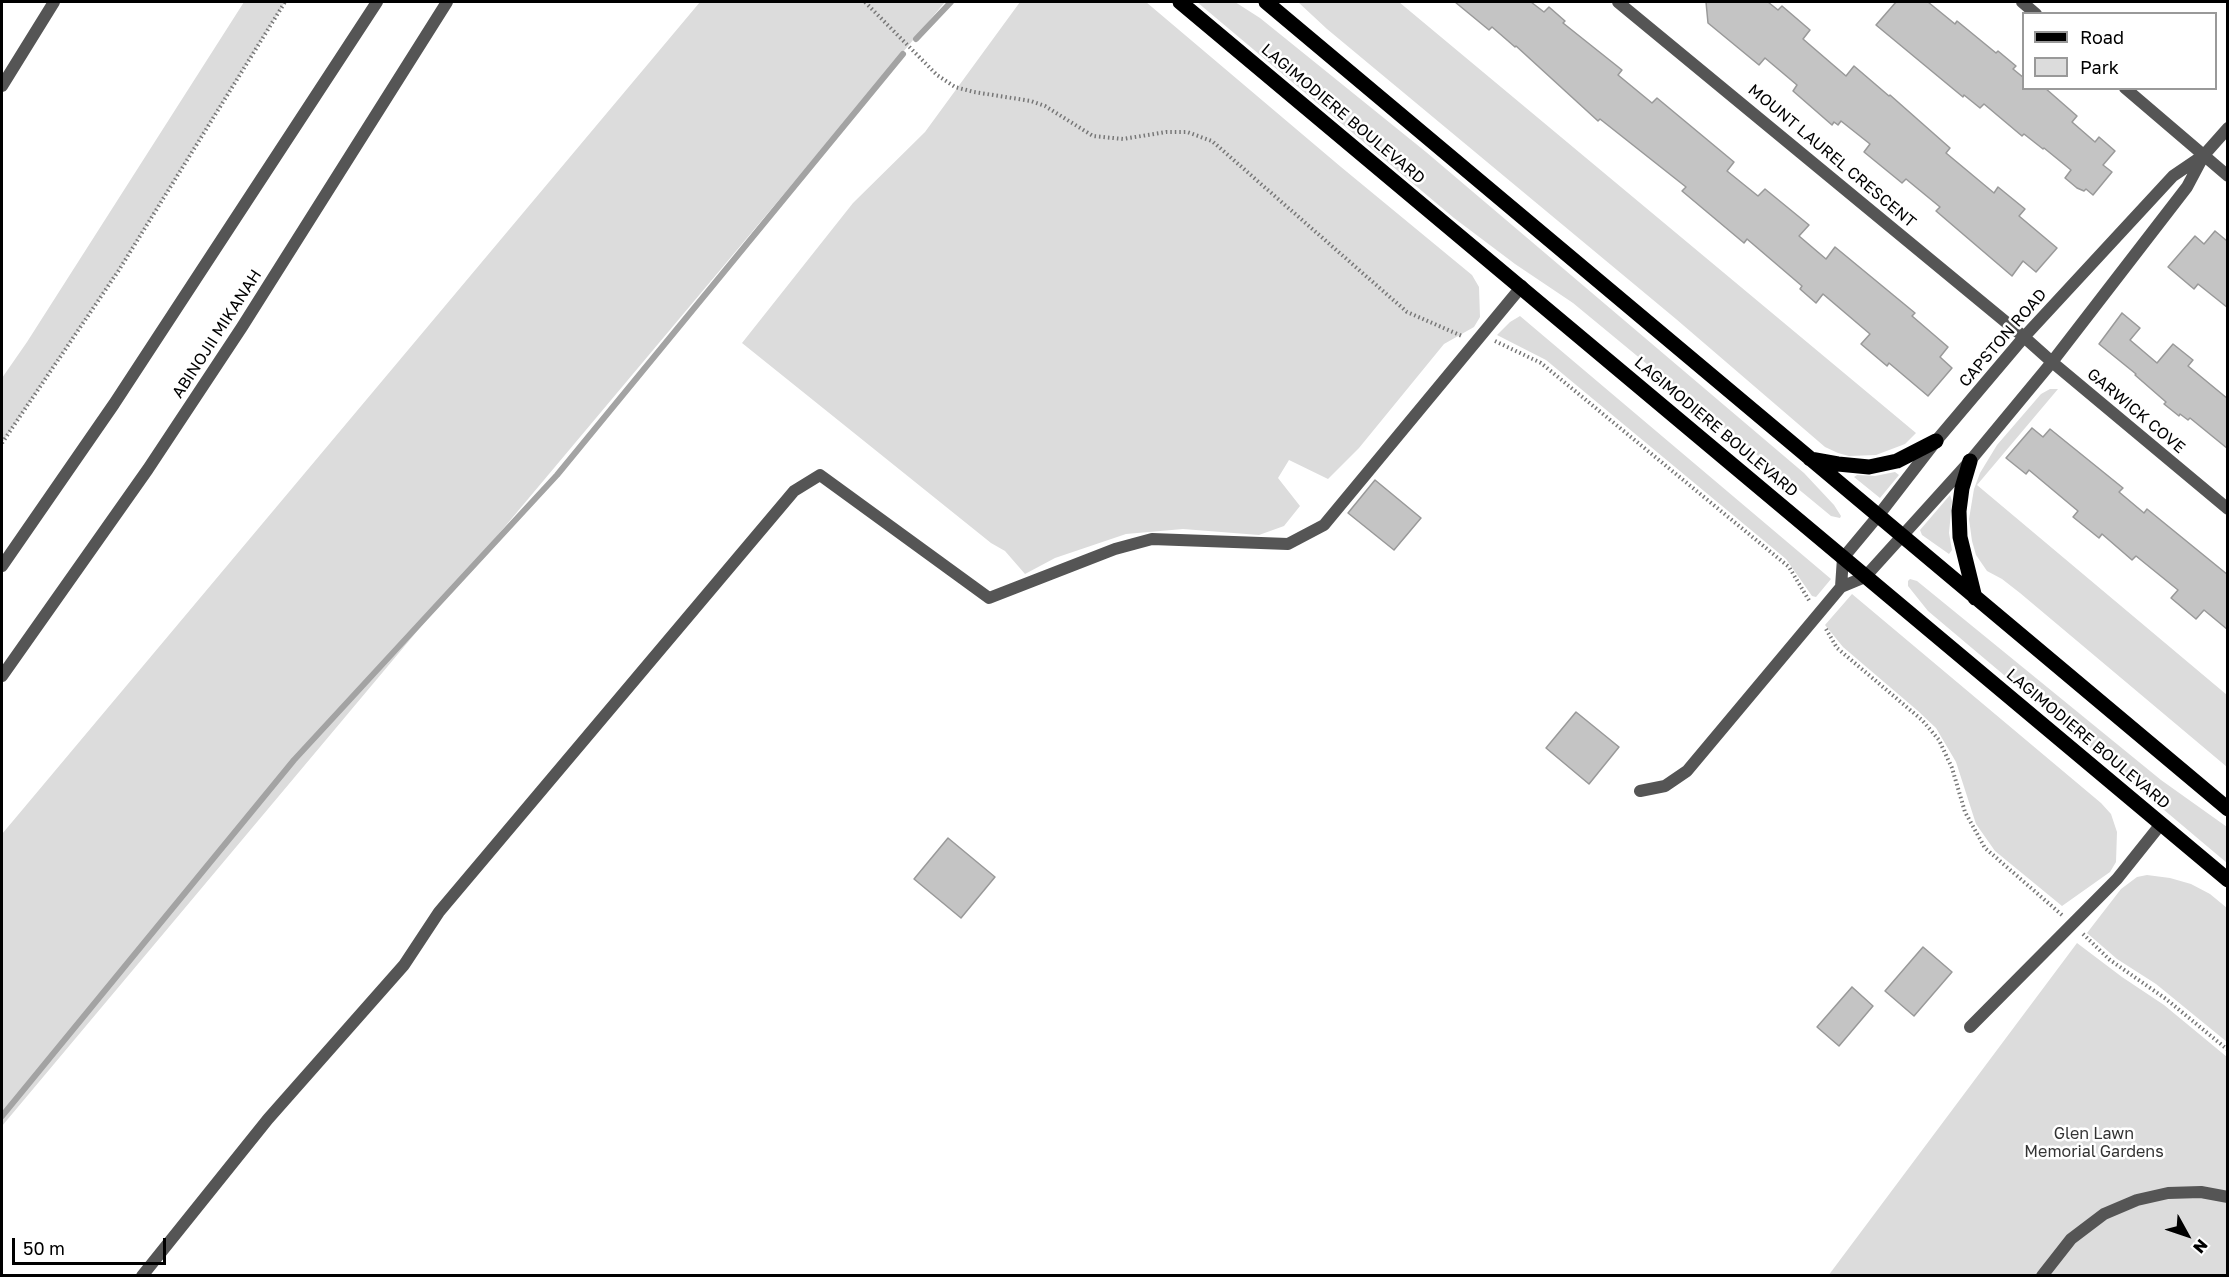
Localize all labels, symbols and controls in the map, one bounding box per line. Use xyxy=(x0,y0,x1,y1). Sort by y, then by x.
legend xyxy=(2022,12,2217,90)
text: Road xyxy=(2080,26,2124,48)
street label: LAGIMODIERE BOULEVARD xyxy=(1257,40,1429,188)
text: Park xyxy=(2080,56,2119,78)
street label: MOUNT LAUREL CRESCENT xyxy=(1744,80,1920,232)
street label: ABINOJII MIKANAH xyxy=(168,266,266,402)
street label: CAPSTON ROAD xyxy=(1955,285,2051,391)
street label: LAGIMODIERE BOULEVARD xyxy=(1630,353,1802,501)
street label: GARWICK COVE xyxy=(2083,365,2189,457)
street label: LAGIMODIERE BOULEVARD xyxy=(2002,665,2174,813)
park label: Glen Lawn Memorial Gardens xyxy=(2024,1124,2164,1162)
north arrow xyxy=(2157,1205,2217,1265)
scale bar xyxy=(15,1226,170,1264)
text: N xyxy=(2189,1235,2212,1258)
text: 50 m xyxy=(23,1237,65,1259)

